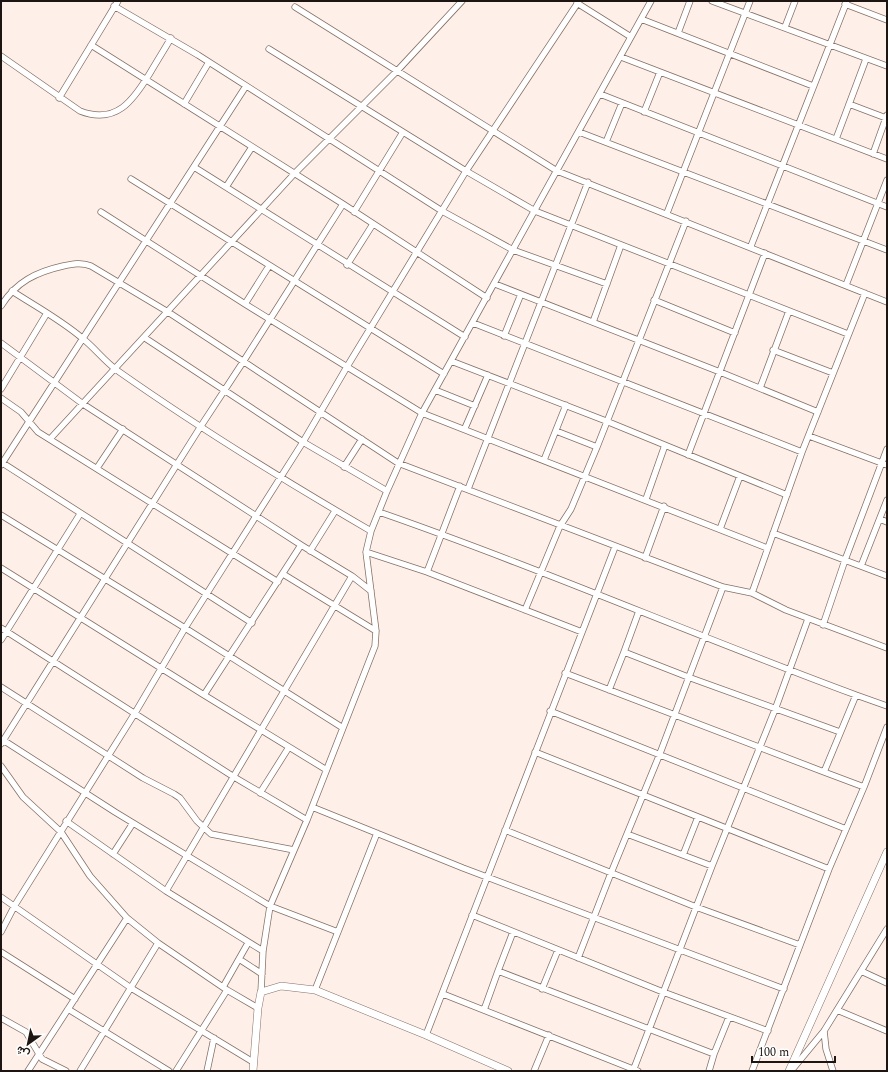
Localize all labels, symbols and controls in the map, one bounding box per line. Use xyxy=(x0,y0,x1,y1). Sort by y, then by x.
north arrow xyxy=(8,1024,48,1064)
scale bar xyxy=(752,1038,835,1064)
text: ش xyxy=(13,1041,33,1063)
text: 100 m xyxy=(758,1043,789,1062)

